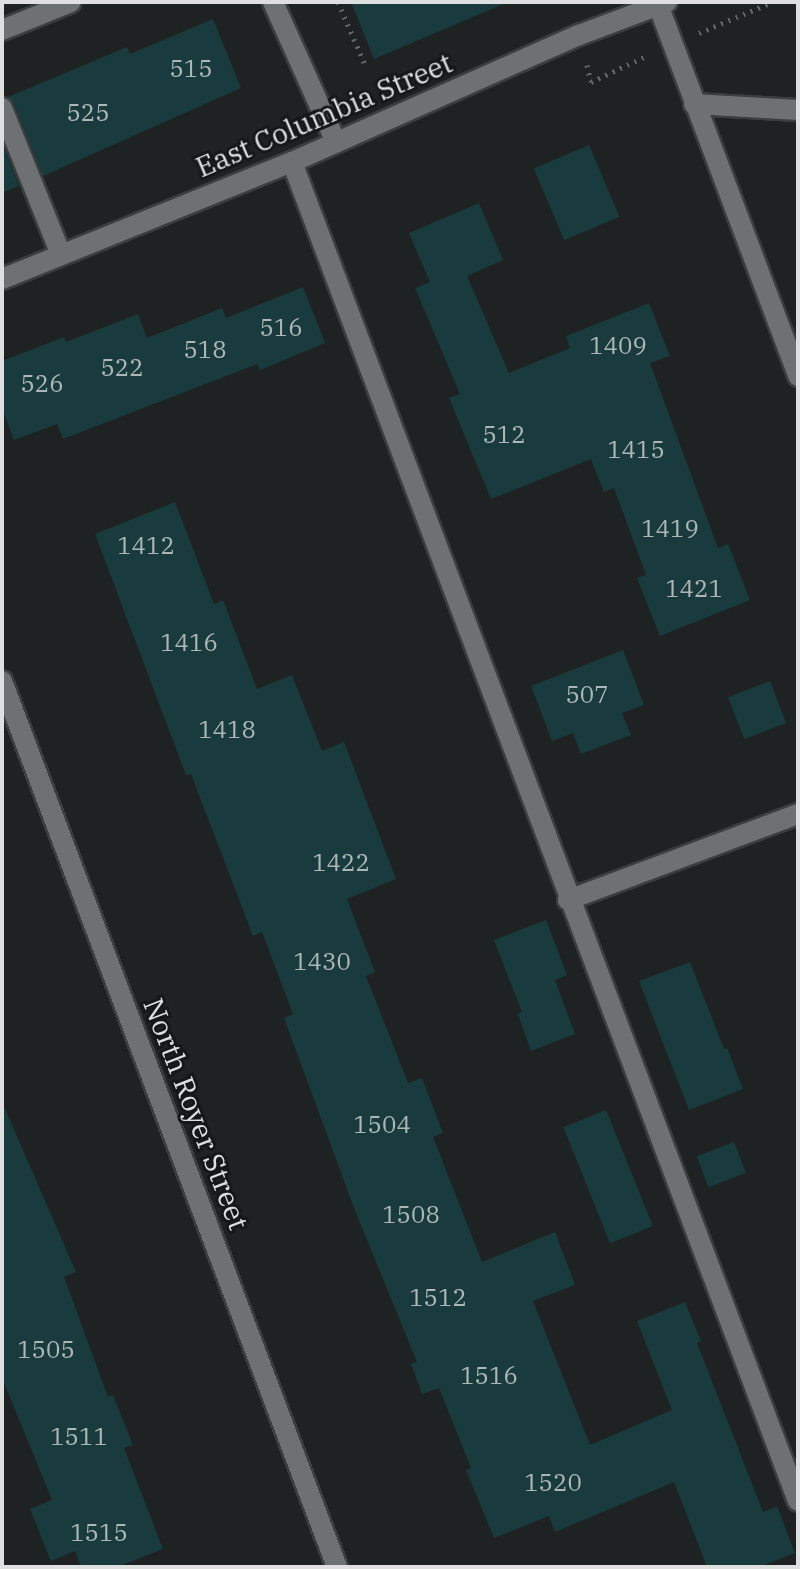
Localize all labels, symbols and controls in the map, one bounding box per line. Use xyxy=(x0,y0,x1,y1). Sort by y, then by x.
street label: East Columbia Street xyxy=(191,46,457,184)
house number: 515 xyxy=(169,55,213,83)
house number: 525 xyxy=(66,99,110,127)
house number: 516 xyxy=(259,314,303,342)
house number: 1409 xyxy=(589,332,647,360)
house number: 518 xyxy=(183,336,227,364)
house number: 522 xyxy=(100,354,144,382)
house number: 526 xyxy=(20,370,64,398)
house number: 512 xyxy=(482,421,526,449)
house number: 1415 xyxy=(607,436,665,464)
house number: 1419 xyxy=(641,515,699,543)
house number: 1412 xyxy=(117,532,175,560)
house number: 1421 xyxy=(665,575,723,603)
house number: 1416 xyxy=(160,629,218,657)
house number: 507 xyxy=(565,681,609,709)
house number: 1418 xyxy=(198,716,256,744)
house number: 1422 xyxy=(312,849,370,877)
house number: 1430 xyxy=(293,948,351,976)
street label: North Royer Street xyxy=(136,993,256,1235)
house number: 1504 xyxy=(353,1111,411,1139)
house number: 1508 xyxy=(382,1201,440,1229)
house number: 1512 xyxy=(409,1284,467,1312)
house number: 1505 xyxy=(17,1336,75,1364)
house number: 1516 xyxy=(460,1362,518,1390)
house number: 1511 xyxy=(50,1423,108,1451)
house number: 1520 xyxy=(524,1469,582,1497)
house number: 1515 xyxy=(70,1519,128,1547)

